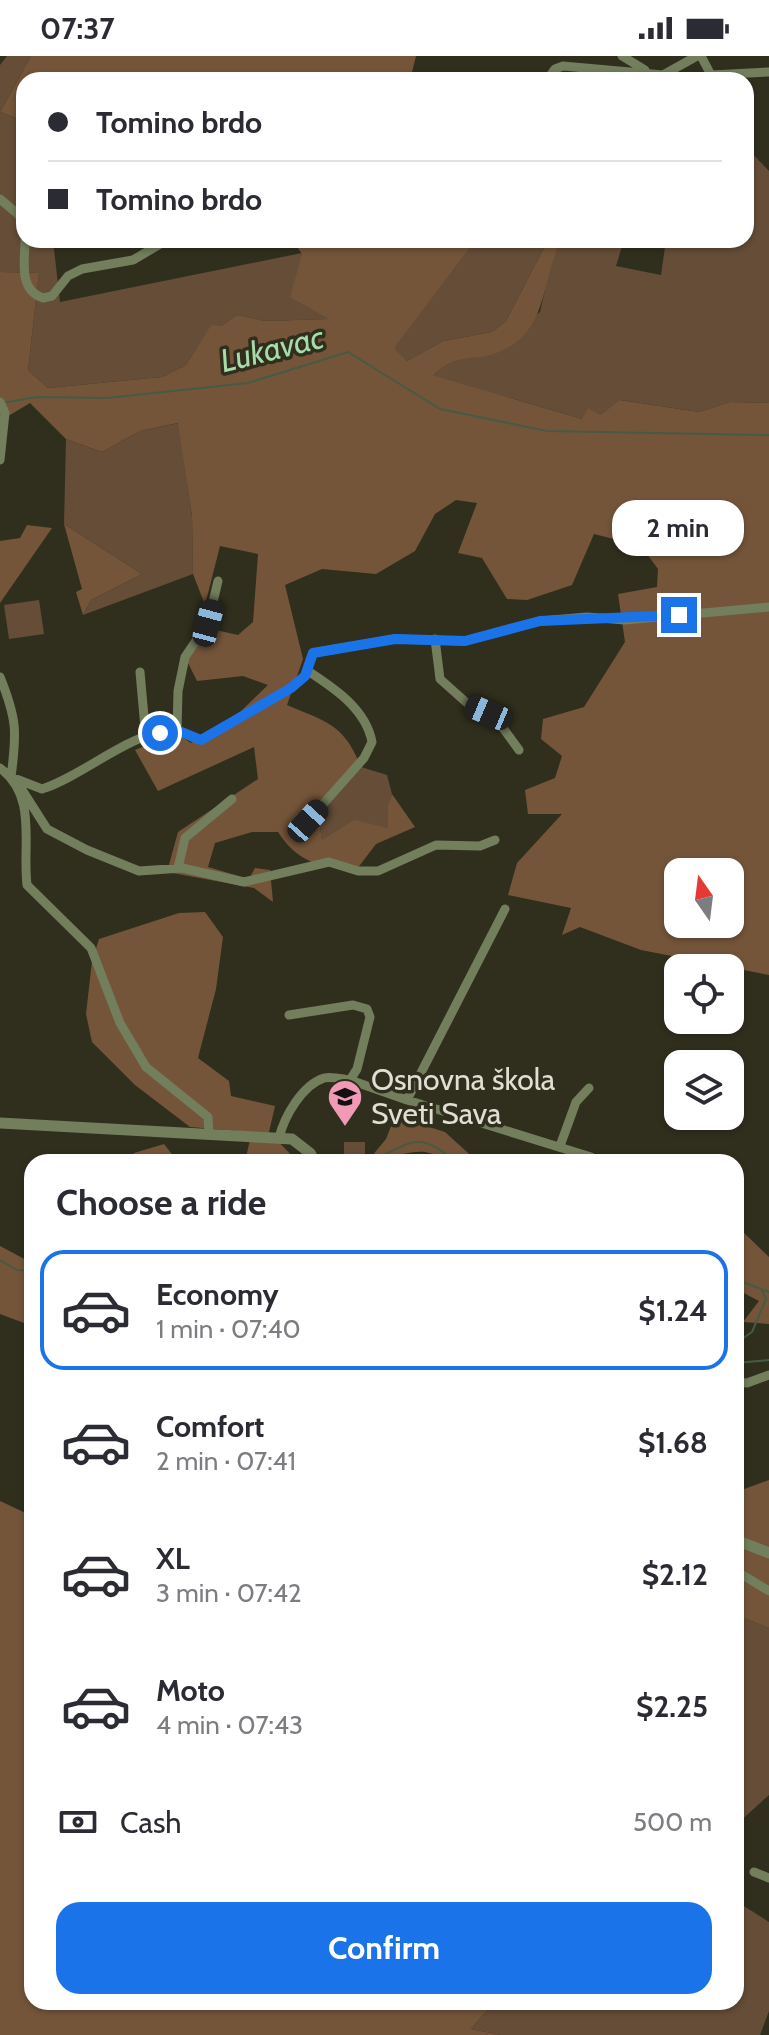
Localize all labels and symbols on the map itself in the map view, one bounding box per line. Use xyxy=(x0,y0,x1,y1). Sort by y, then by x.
water label: Lukavac xyxy=(216,317,328,380)
callout: 2 min xyxy=(613,499,745,555)
car xyxy=(190,597,226,649)
route end xyxy=(661,597,697,633)
car xyxy=(461,693,515,733)
route start xyxy=(142,715,178,751)
car xyxy=(283,795,333,847)
north arrow xyxy=(664,858,744,938)
place label: Osnovna škola Sveti Sava xyxy=(371,1061,556,1132)
school or university icon: Osnovna škola Sveti Sava xyxy=(326,1078,364,1128)

